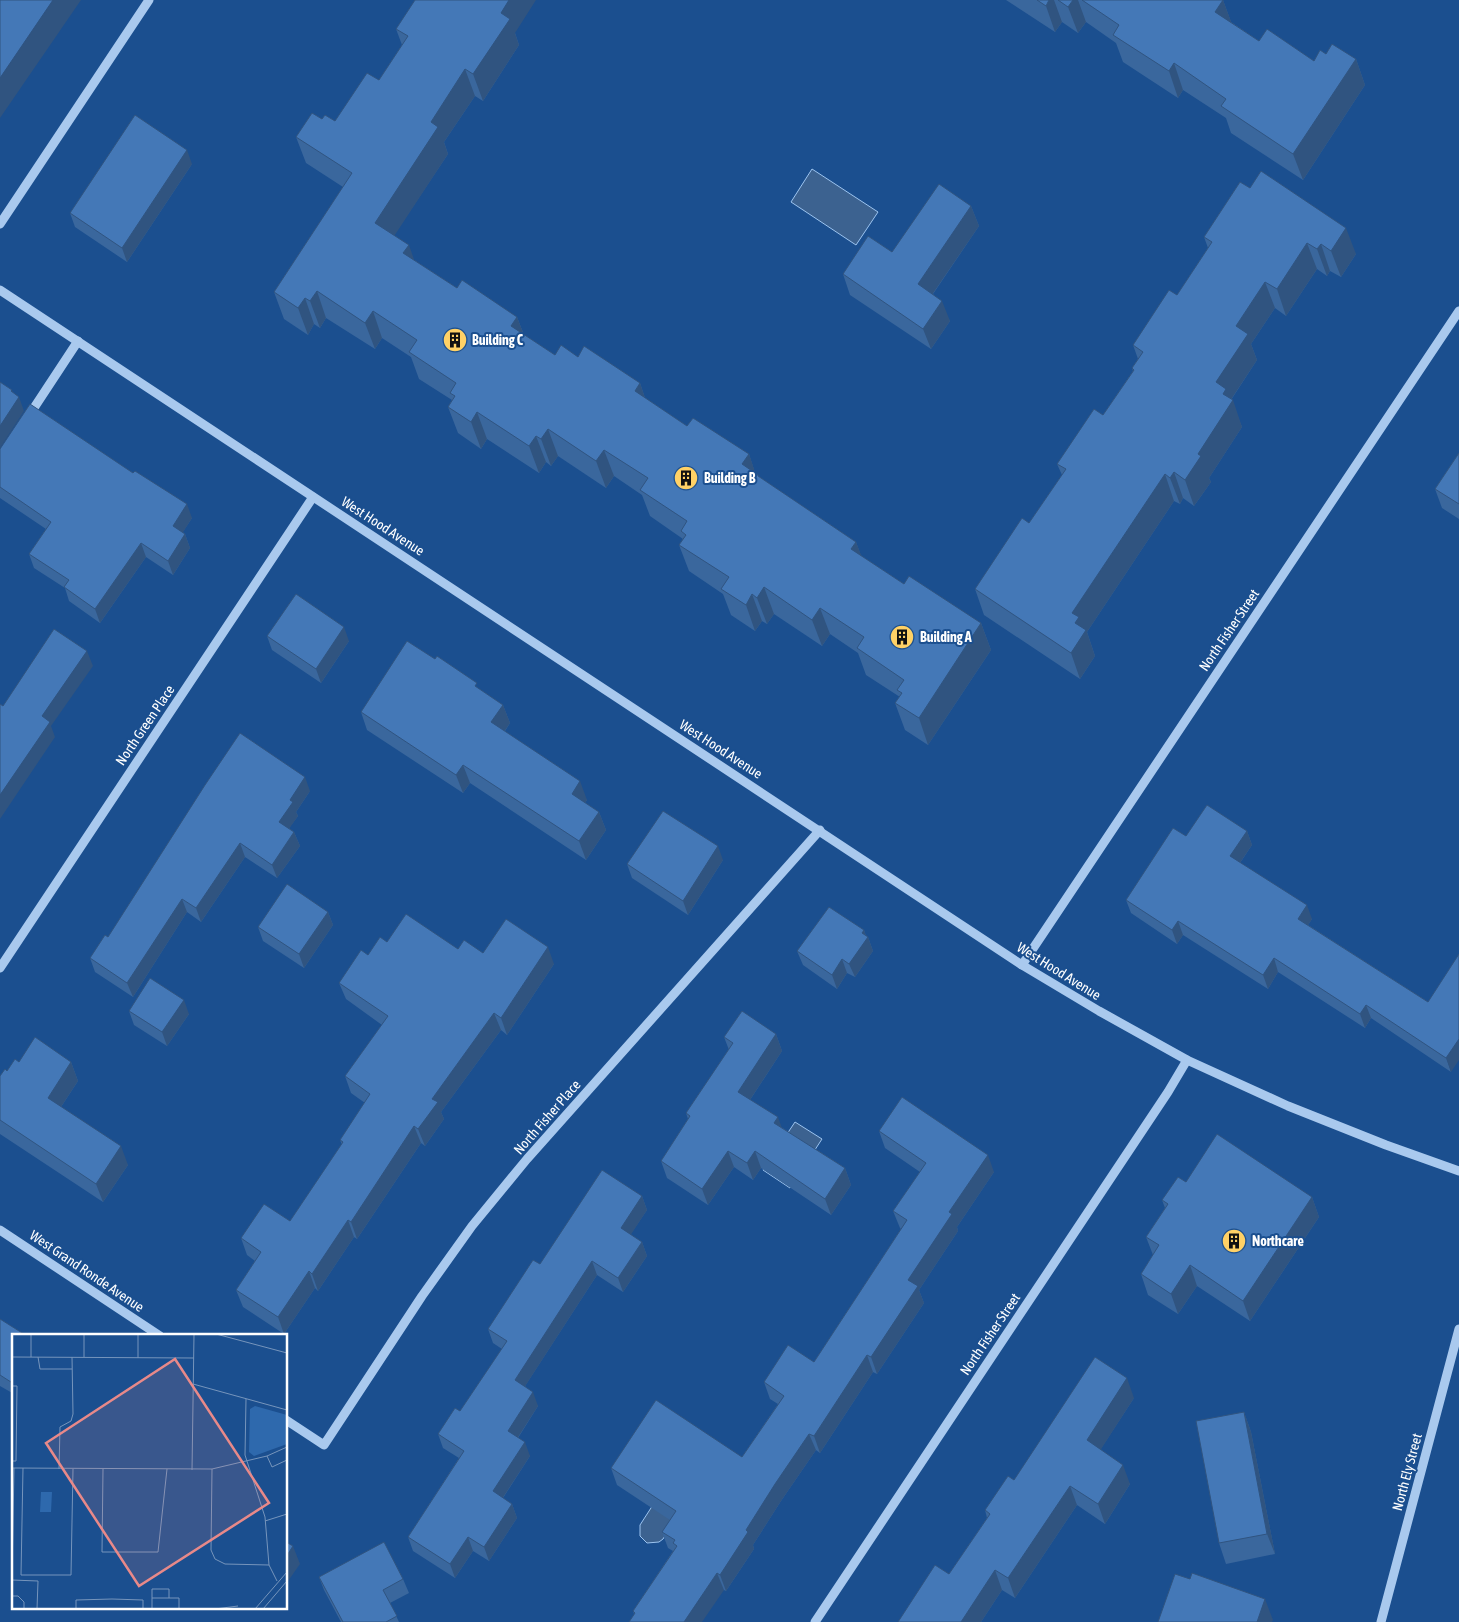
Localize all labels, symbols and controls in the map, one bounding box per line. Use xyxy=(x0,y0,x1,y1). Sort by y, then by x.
building icon: Building C xyxy=(442,327,468,353)
place label: Building C xyxy=(472,332,524,348)
building icon: Building B xyxy=(673,465,699,491)
place label: Building B xyxy=(704,470,756,486)
street label: West Hood Avenue xyxy=(339,493,427,559)
street label: North Fisher Street xyxy=(1196,586,1262,674)
building icon: Building A xyxy=(889,624,915,650)
place label: Building A xyxy=(920,629,972,645)
street label: North Green Place xyxy=(112,682,178,768)
street label: West Hood Avenue xyxy=(677,716,765,782)
street label: West Hood Avenue xyxy=(1014,939,1104,1003)
street label: North Fisher Place xyxy=(510,1077,584,1157)
street label: West Grand Ronde Avenue xyxy=(27,1227,147,1315)
building icon: Northcare xyxy=(1221,1228,1247,1254)
place label: Northcare xyxy=(1252,1233,1304,1249)
street label: North Fisher Street xyxy=(957,1290,1023,1378)
inset map xyxy=(12,1334,288,1610)
street label: North Ely Street xyxy=(1389,1432,1425,1512)

